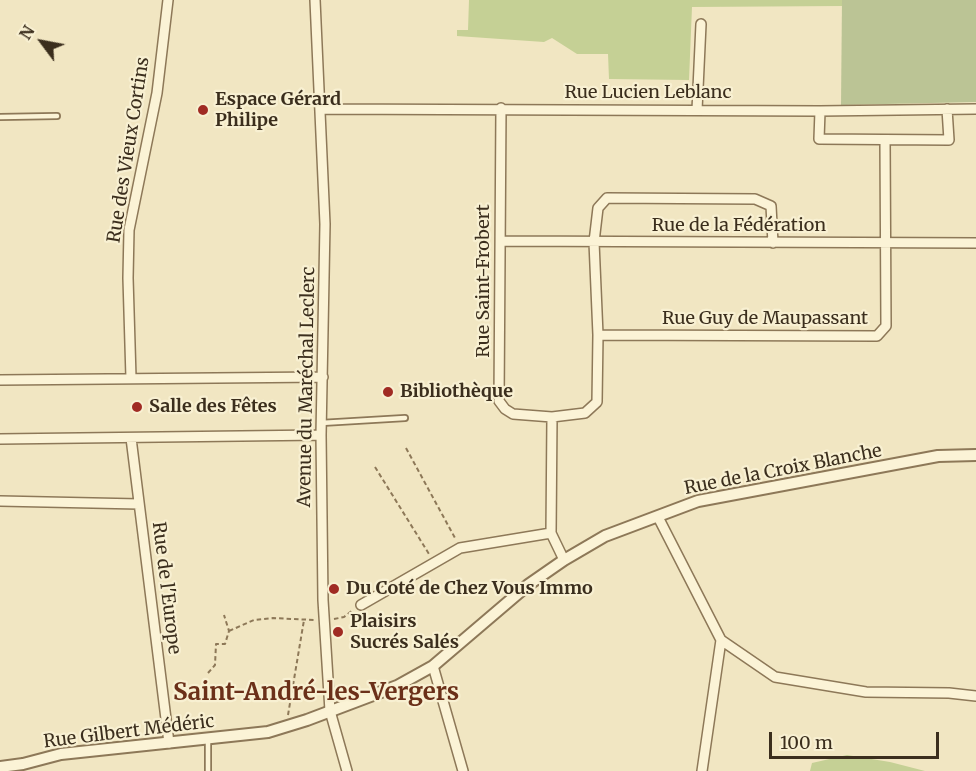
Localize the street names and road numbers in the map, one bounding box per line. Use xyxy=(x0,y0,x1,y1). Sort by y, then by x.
street label: Rue des Vieux Cortins xyxy=(104,56,154,244)
street label: Rue Lucien Leblanc xyxy=(564,82,732,104)
street label: Rue Saint-Frobert xyxy=(473,204,495,358)
street label: Rue de la Fédération xyxy=(652,215,826,237)
street label: Avenue du Maréchal Leclerc xyxy=(294,266,320,508)
street label: Rue Guy de Maupassant xyxy=(662,308,868,330)
street label: Rue de la Croix Blanche xyxy=(682,440,884,500)
street label: Rue de l'Europe xyxy=(147,520,185,656)
street label: Rue Gilbert Médéric xyxy=(42,711,216,753)

